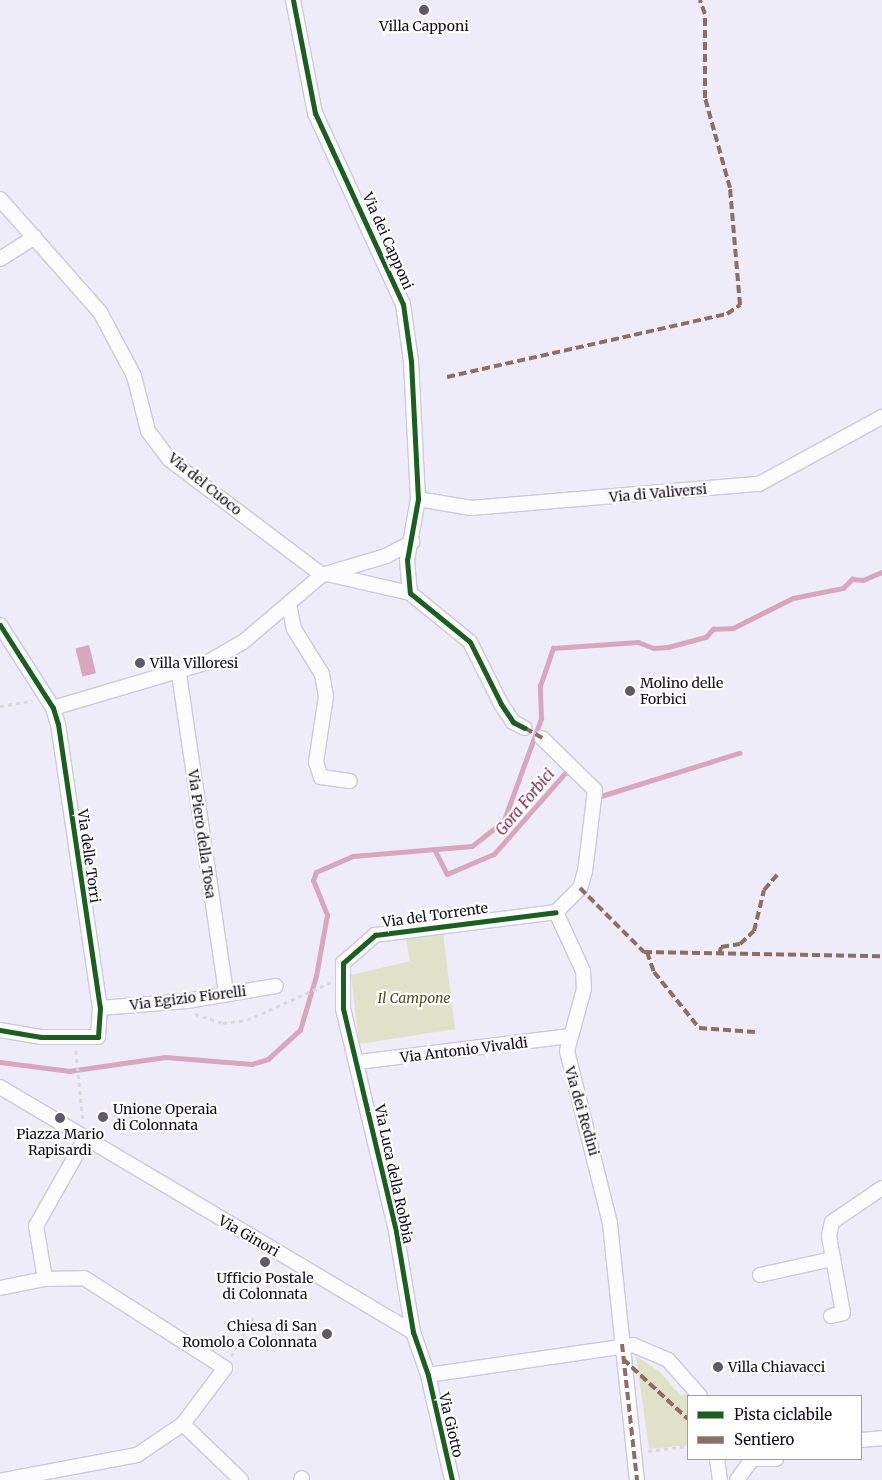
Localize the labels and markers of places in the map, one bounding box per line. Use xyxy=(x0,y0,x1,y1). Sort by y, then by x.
marker: Villa Capponi xyxy=(418,4,430,16)
place label: Villa Capponi xyxy=(379,18,469,34)
place label: Villa Villoresi xyxy=(150,655,238,671)
marker: Villa Villoresi xyxy=(134,657,146,669)
place label: Molino delle Forbici xyxy=(640,675,723,708)
marker: Molino delle Forbici xyxy=(624,685,636,697)
place label: Unione Operaia di Colonnata xyxy=(113,1101,217,1134)
marker: Unione Operaia di Colonnata xyxy=(97,1111,109,1123)
marker: Piazza Mario Rapisardi xyxy=(54,1112,66,1124)
place label: Piazza Mario Rapisardi xyxy=(16,1126,104,1158)
marker: Ufficio Postale di Colonnata xyxy=(259,1256,271,1268)
place label: Ufficio Postale di Colonnata xyxy=(216,1270,314,1302)
place label: Chiesa di San Romolo a Colonnata xyxy=(182,1318,317,1350)
marker: Chiesa di San Romolo a Colonnata xyxy=(321,1328,333,1340)
place label: Villa Chiavacci xyxy=(728,1359,825,1375)
marker: Villa Chiavacci xyxy=(712,1361,724,1373)

